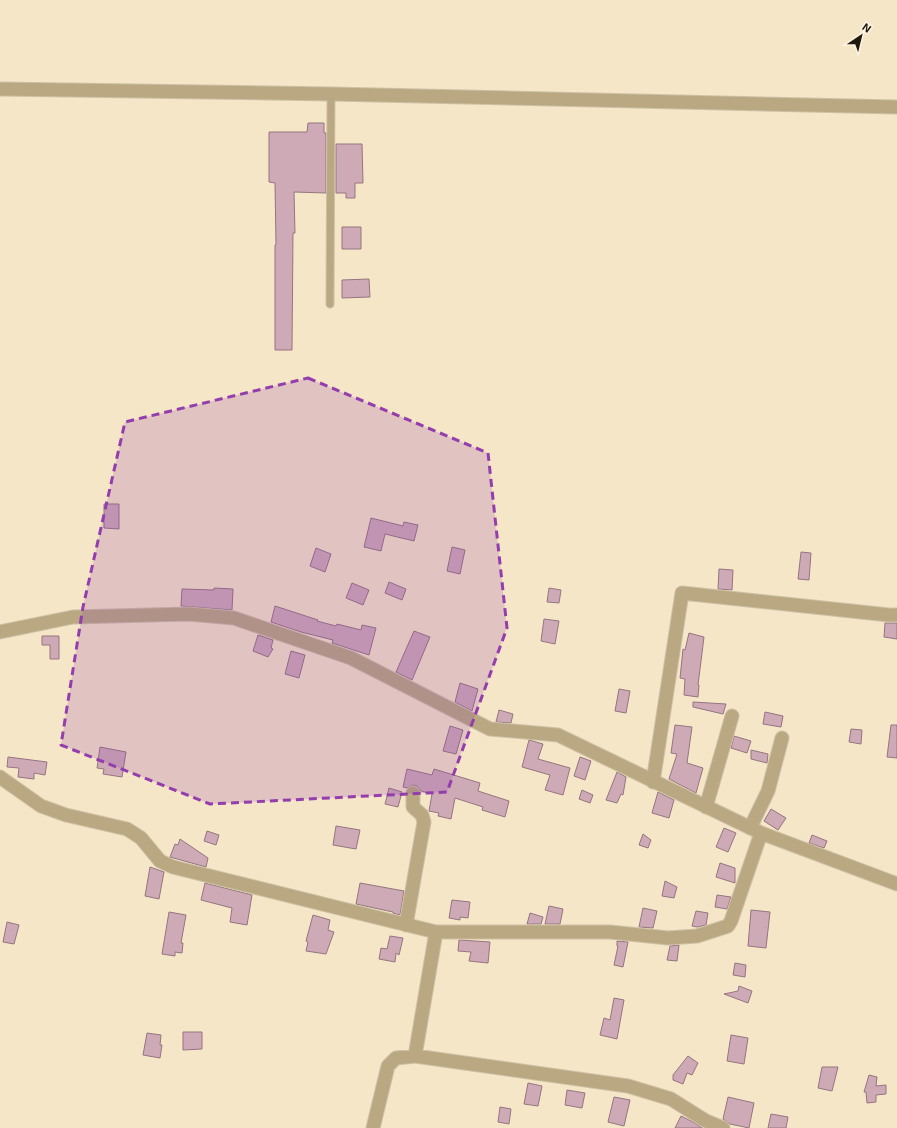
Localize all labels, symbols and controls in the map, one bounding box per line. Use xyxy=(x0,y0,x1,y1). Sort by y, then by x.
north arrow xyxy=(841,16,881,56)
text: N xyxy=(860,20,874,35)

